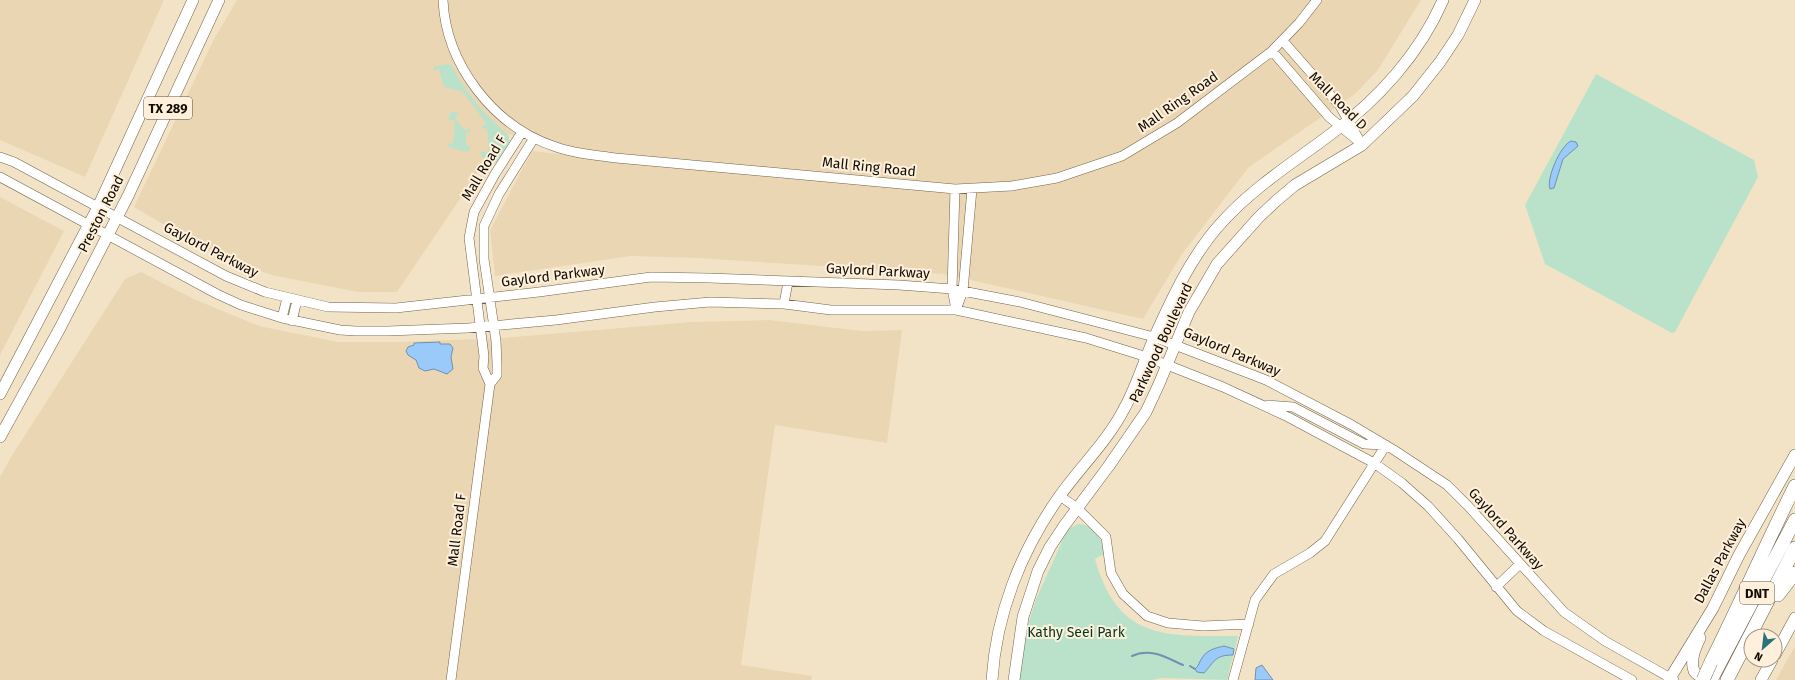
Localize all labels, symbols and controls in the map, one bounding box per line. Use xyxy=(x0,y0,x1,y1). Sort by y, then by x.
street label: Mall Ring Road xyxy=(1135,68,1221,136)
street label: Mall Road D xyxy=(1305,68,1371,134)
road number: TX 289 xyxy=(144,97,192,119)
street label: Mall Road F xyxy=(458,132,510,204)
street label: Mall Ring Road xyxy=(821,154,917,180)
street label: Preston Road xyxy=(74,173,128,255)
street label: Gaylord Parkway xyxy=(161,219,261,281)
street label: Gaylord Parkway xyxy=(826,260,931,282)
street label: Gaylord Parkway xyxy=(500,261,606,291)
street label: Parkwood Boulevard xyxy=(1126,280,1196,406)
street label: Gaylord Parkway xyxy=(1181,324,1283,380)
street label: Gaylord Parkway xyxy=(1465,485,1547,573)
street label: Mall Road F xyxy=(444,493,470,567)
street label: Dallas Parkway xyxy=(1690,515,1750,606)
road number: DNT xyxy=(1740,582,1774,604)
park label: Kathy Seei Park xyxy=(1027,624,1126,641)
north arrow xyxy=(1743,628,1783,668)
text: N xyxy=(1752,649,1765,664)

